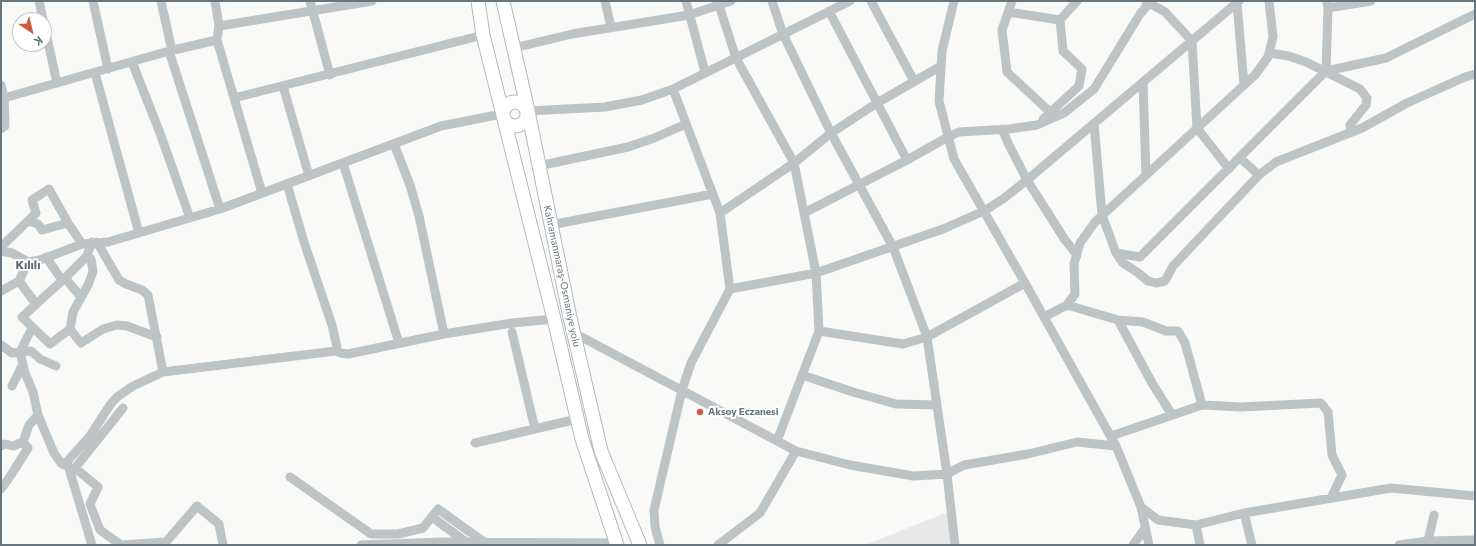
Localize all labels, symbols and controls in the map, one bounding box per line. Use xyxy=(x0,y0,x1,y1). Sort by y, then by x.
north arrow xyxy=(12,12,52,52)
text: K xyxy=(32,34,45,49)
street label: Kahramanmaraş-Osmaniye yolu xyxy=(541,204,583,348)
district label: Kılılı xyxy=(16,258,40,272)
place label: Aksoy Eczanesi xyxy=(708,406,778,418)
marker: Aksoy Eczanesi xyxy=(695,407,705,417)

